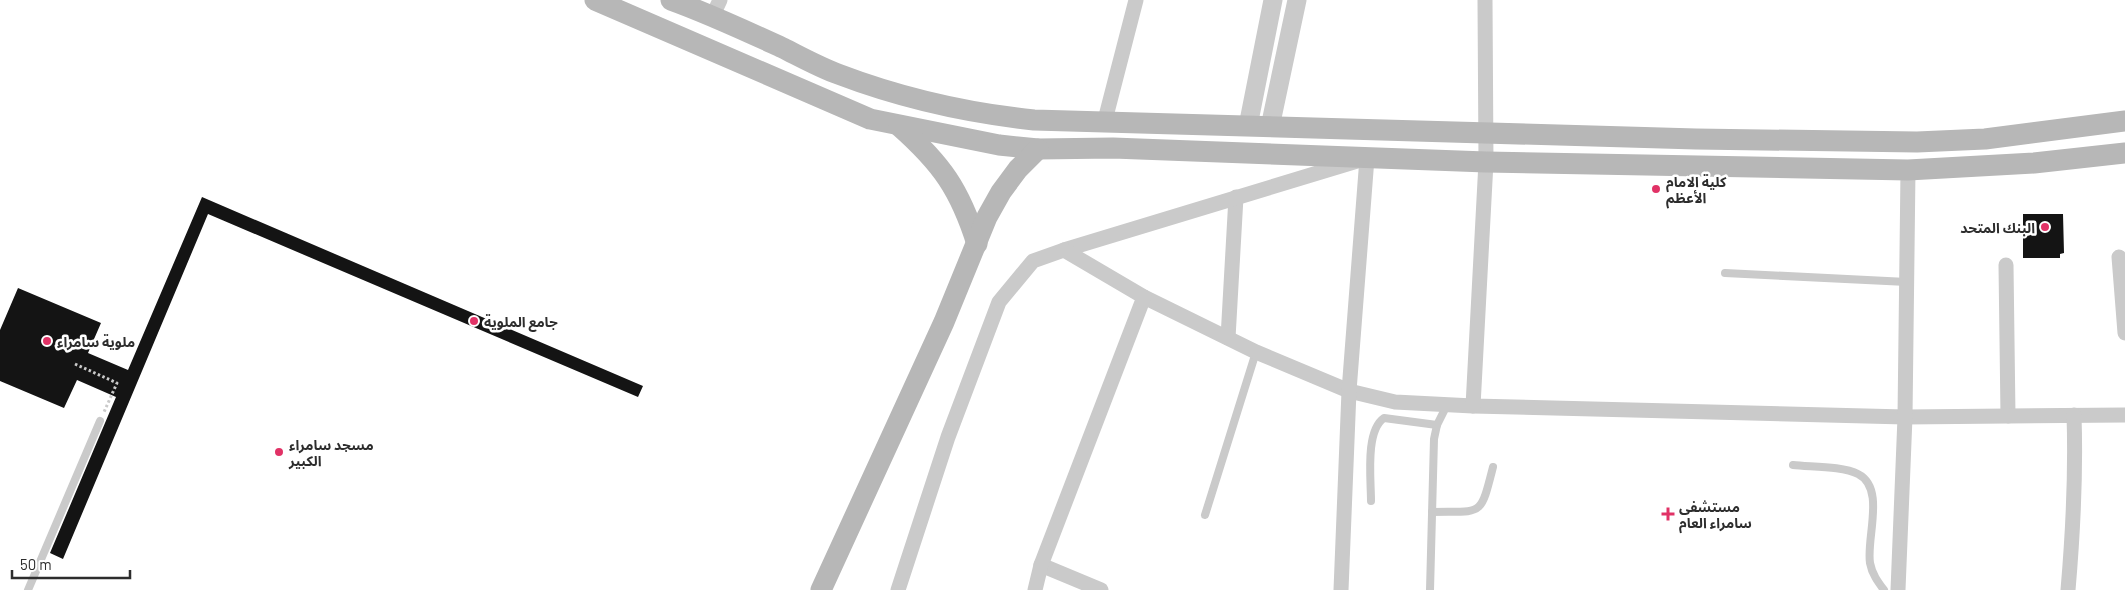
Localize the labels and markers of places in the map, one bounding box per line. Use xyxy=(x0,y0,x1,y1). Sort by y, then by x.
place label: كلية الامام الأعظم xyxy=(1666,173,1727,209)
marker: كلية الامام الأعظم xyxy=(1650,183,1662,195)
place label: البنك المتحد xyxy=(1960,219,2035,236)
marker: البنك المتحد xyxy=(2039,221,2051,233)
place label: جامع الملوية xyxy=(484,313,558,332)
marker: جامع الملوية xyxy=(468,315,480,327)
place label: ملوية سامراء xyxy=(57,333,135,351)
marker: ملوية سامراء xyxy=(41,335,53,347)
place label: مسجد سامراء الكبير xyxy=(288,436,374,470)
marker: مسجد سامراء الكبير xyxy=(273,446,285,458)
place label: مستشفى سامراء العام xyxy=(1679,498,1752,534)
marker: مستشفى سامراء العام xyxy=(1661,507,1675,521)

